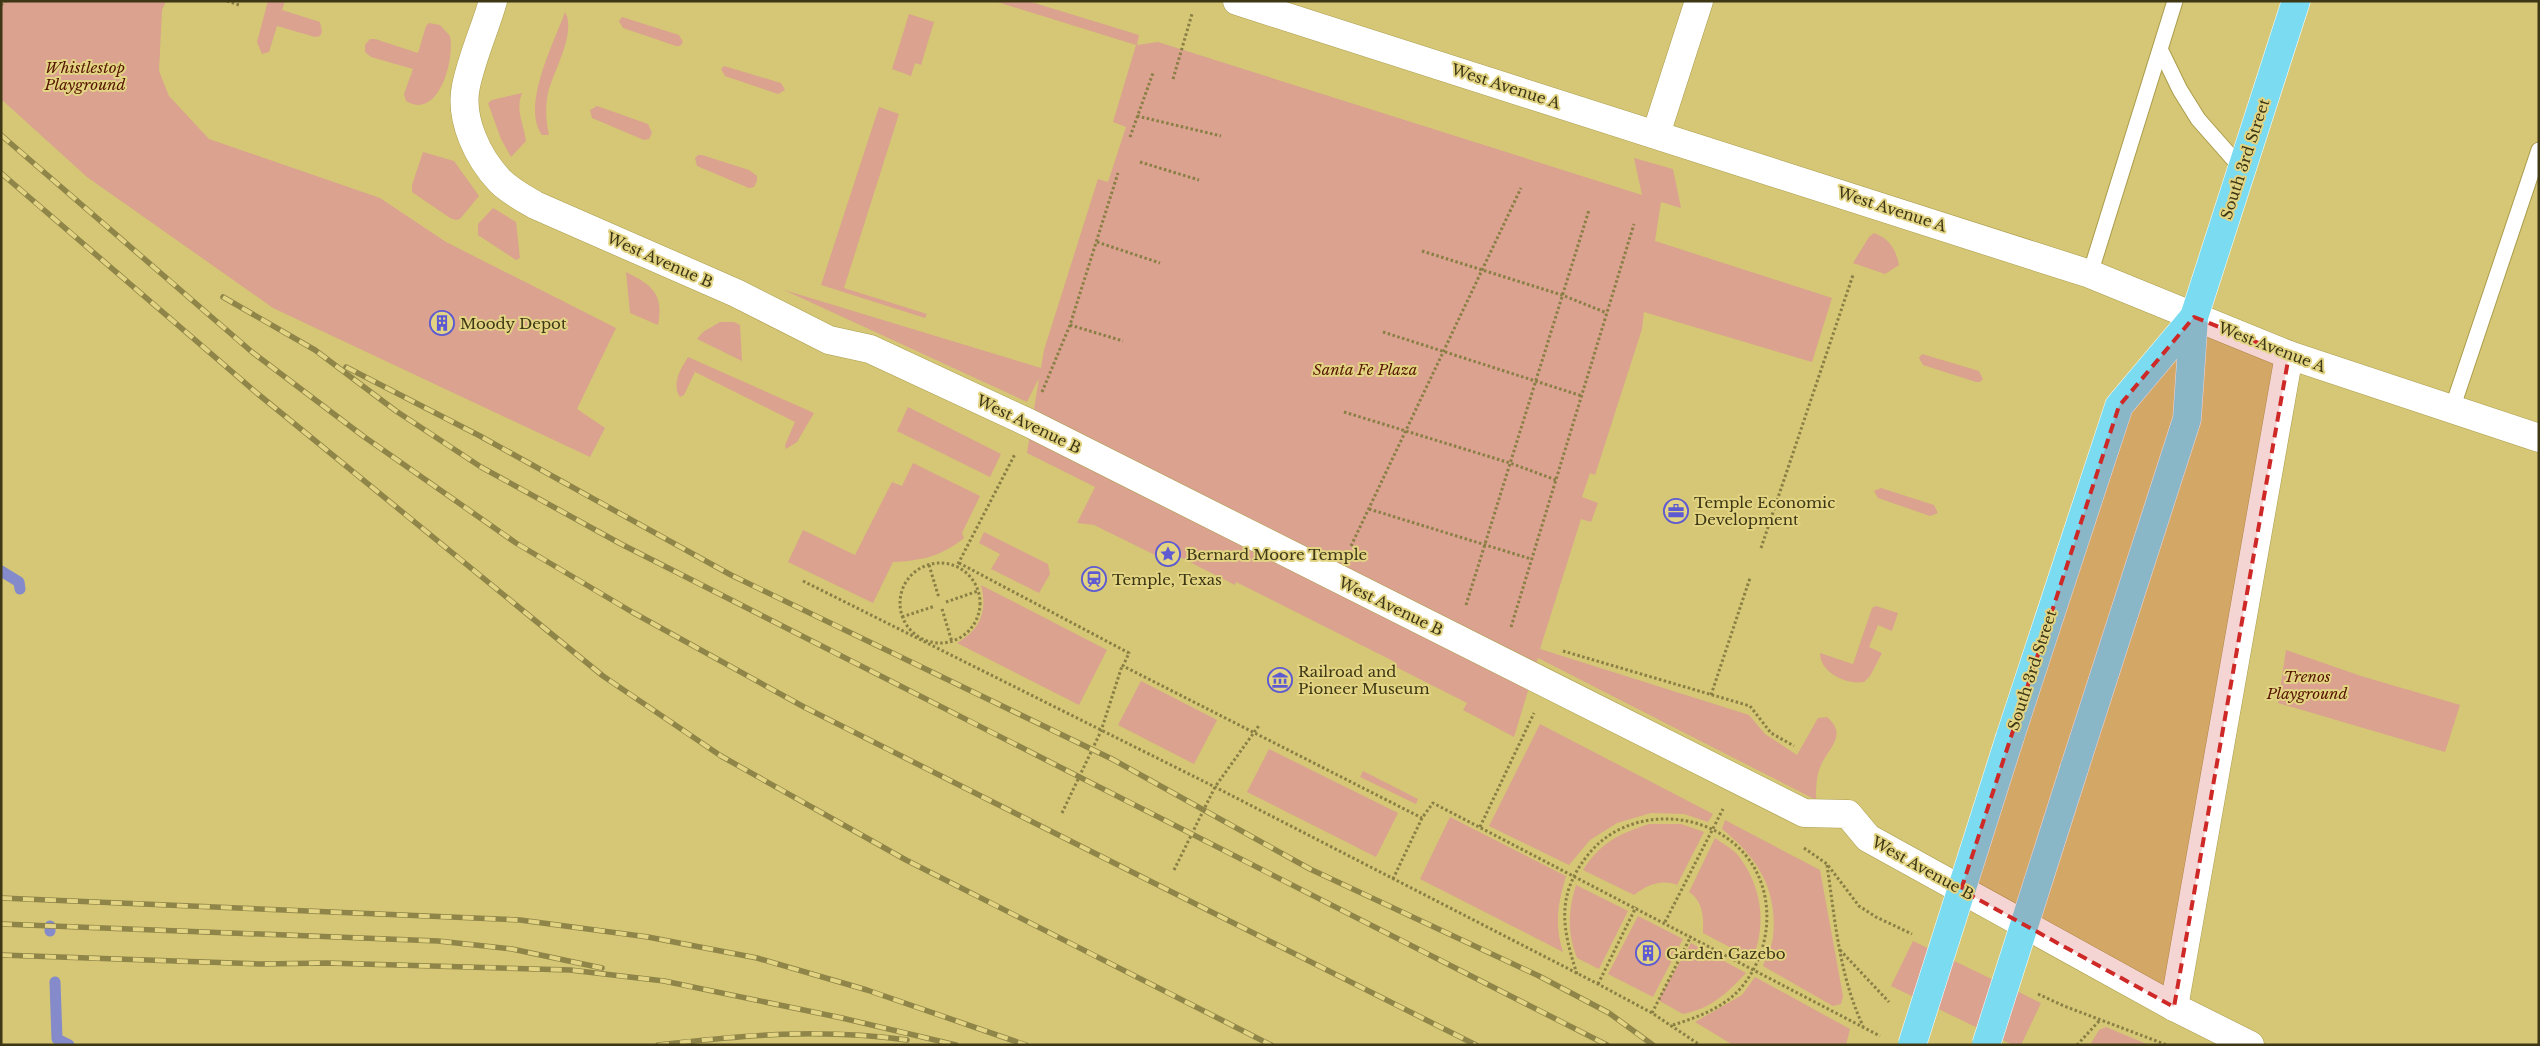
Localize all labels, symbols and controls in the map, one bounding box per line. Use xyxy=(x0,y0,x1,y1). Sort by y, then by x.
park label: Whistlestop Playground xyxy=(44,58,125,94)
street label: West Avenue A xyxy=(1448,59,1563,113)
street label: South 3rd Street xyxy=(2217,96,2274,222)
street label: West Avenue A xyxy=(1834,182,1949,236)
street label: West Avenue B xyxy=(603,228,716,292)
building icon: Moody Depot xyxy=(429,310,455,336)
place label: Moody Depot xyxy=(460,314,567,333)
street label: West Avenue A xyxy=(2215,317,2329,376)
park label: Santa Fe Plaza xyxy=(1313,360,1417,379)
street label: West Avenue B xyxy=(973,390,1084,458)
place label: Temple Economic Development xyxy=(1694,493,1835,529)
office icon: Temple Economic Development xyxy=(1663,498,1689,524)
place icon: Bernard Moore Temple xyxy=(1155,541,1181,567)
place label: Bernard Moore Temple xyxy=(1186,545,1367,564)
station icon: Temple, Texas xyxy=(1081,566,1107,592)
place label: Temple, Texas xyxy=(1112,570,1222,589)
street label: West Avenue B xyxy=(1335,572,1446,640)
street label: South 3rd Street xyxy=(2004,607,2061,733)
place label: Railroad and Pioneer Museum xyxy=(1298,662,1429,698)
museum icon: Railroad and Pioneer Museum xyxy=(1267,667,1293,693)
park label: Trenos Playground xyxy=(2266,667,2347,703)
street label: West Avenue B xyxy=(1868,832,1978,904)
building icon: Garden Gazebo xyxy=(1635,940,1661,966)
place label: Garden Gazebo xyxy=(1666,944,1786,963)

